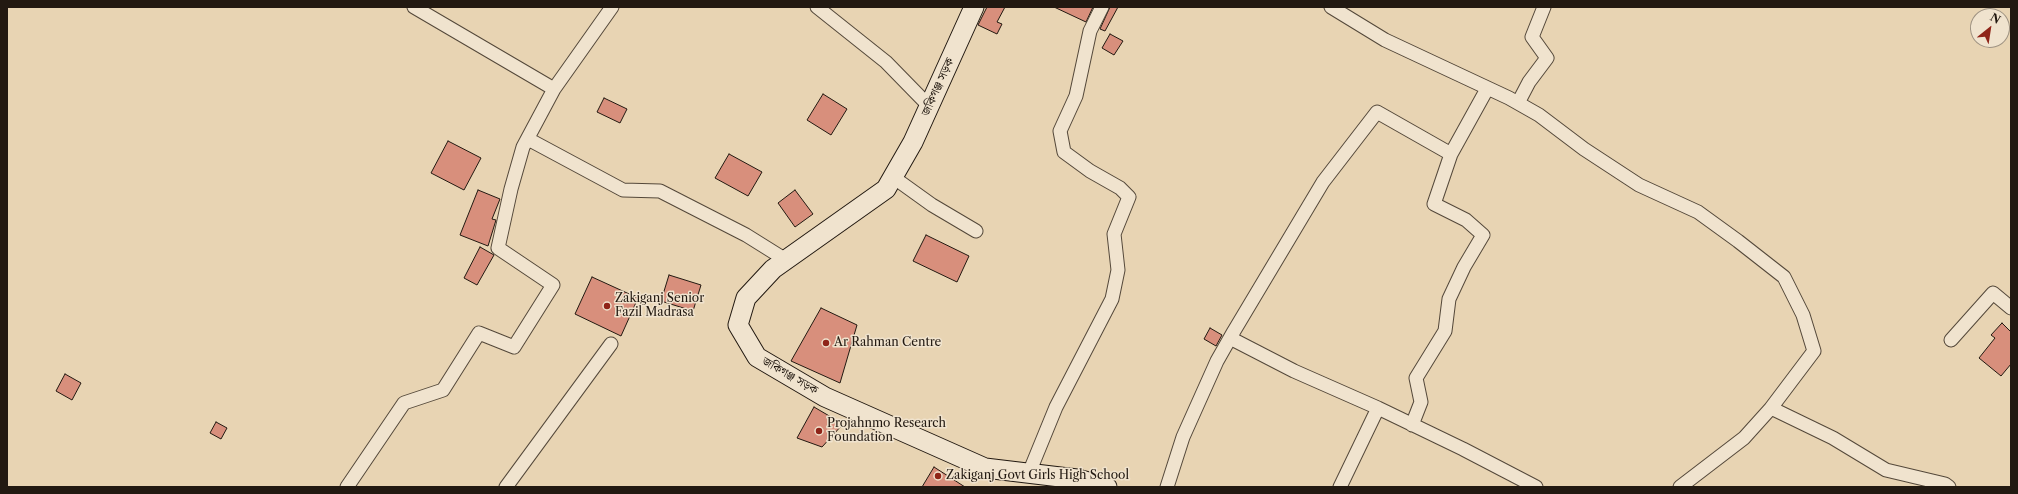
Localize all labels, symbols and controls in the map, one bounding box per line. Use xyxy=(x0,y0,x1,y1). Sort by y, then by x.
north arrow xyxy=(1970,8,2010,48)
text: N xyxy=(1988,10,2003,27)
street label: জকিগঞ্জ সড়ক xyxy=(919,56,957,118)
place label: Zakiganj Senior Fazil Madrasa xyxy=(615,292,704,320)
marker: Zakiganj Senior Fazil Madrasa xyxy=(602,301,612,311)
place label: Ar Rahman Centre xyxy=(834,336,941,350)
marker: Ar Rahman Centre xyxy=(821,338,831,348)
street label: জকিগঞ্জ সড়ক xyxy=(759,354,821,398)
place label: Projahnmo Research Foundation xyxy=(827,417,946,445)
marker: Projahnmo Research Foundation xyxy=(814,426,824,436)
place label: Zakiganj Govt Girls High School xyxy=(946,469,1129,483)
marker: Zakiganj Govt Girls High School xyxy=(933,471,943,481)

